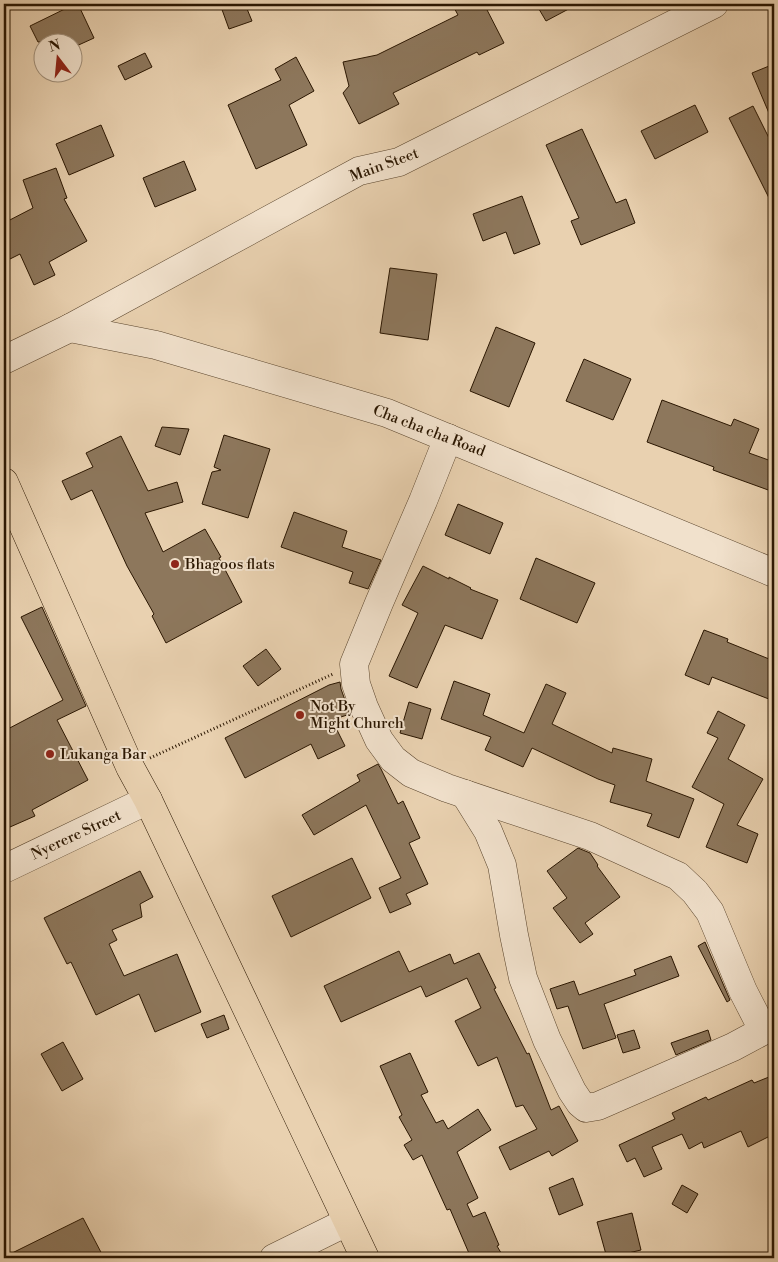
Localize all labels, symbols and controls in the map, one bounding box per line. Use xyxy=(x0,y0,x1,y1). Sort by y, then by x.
north arrow xyxy=(32,32,82,82)
text: N xyxy=(47,36,62,57)
street label: Main Steet xyxy=(347,144,422,186)
street label: Cha cha cha Road xyxy=(370,401,488,461)
place label: Bhagoos flats xyxy=(184,555,275,574)
marker: Bhagoos flats xyxy=(169,558,181,570)
place label: Not By Might Church xyxy=(310,697,404,733)
marker: Not By Might Church xyxy=(294,709,306,721)
place label: Lukanga Bar xyxy=(60,745,147,764)
marker: Lukanga Bar xyxy=(44,748,56,760)
street label: Nyerere Street xyxy=(28,806,125,864)

